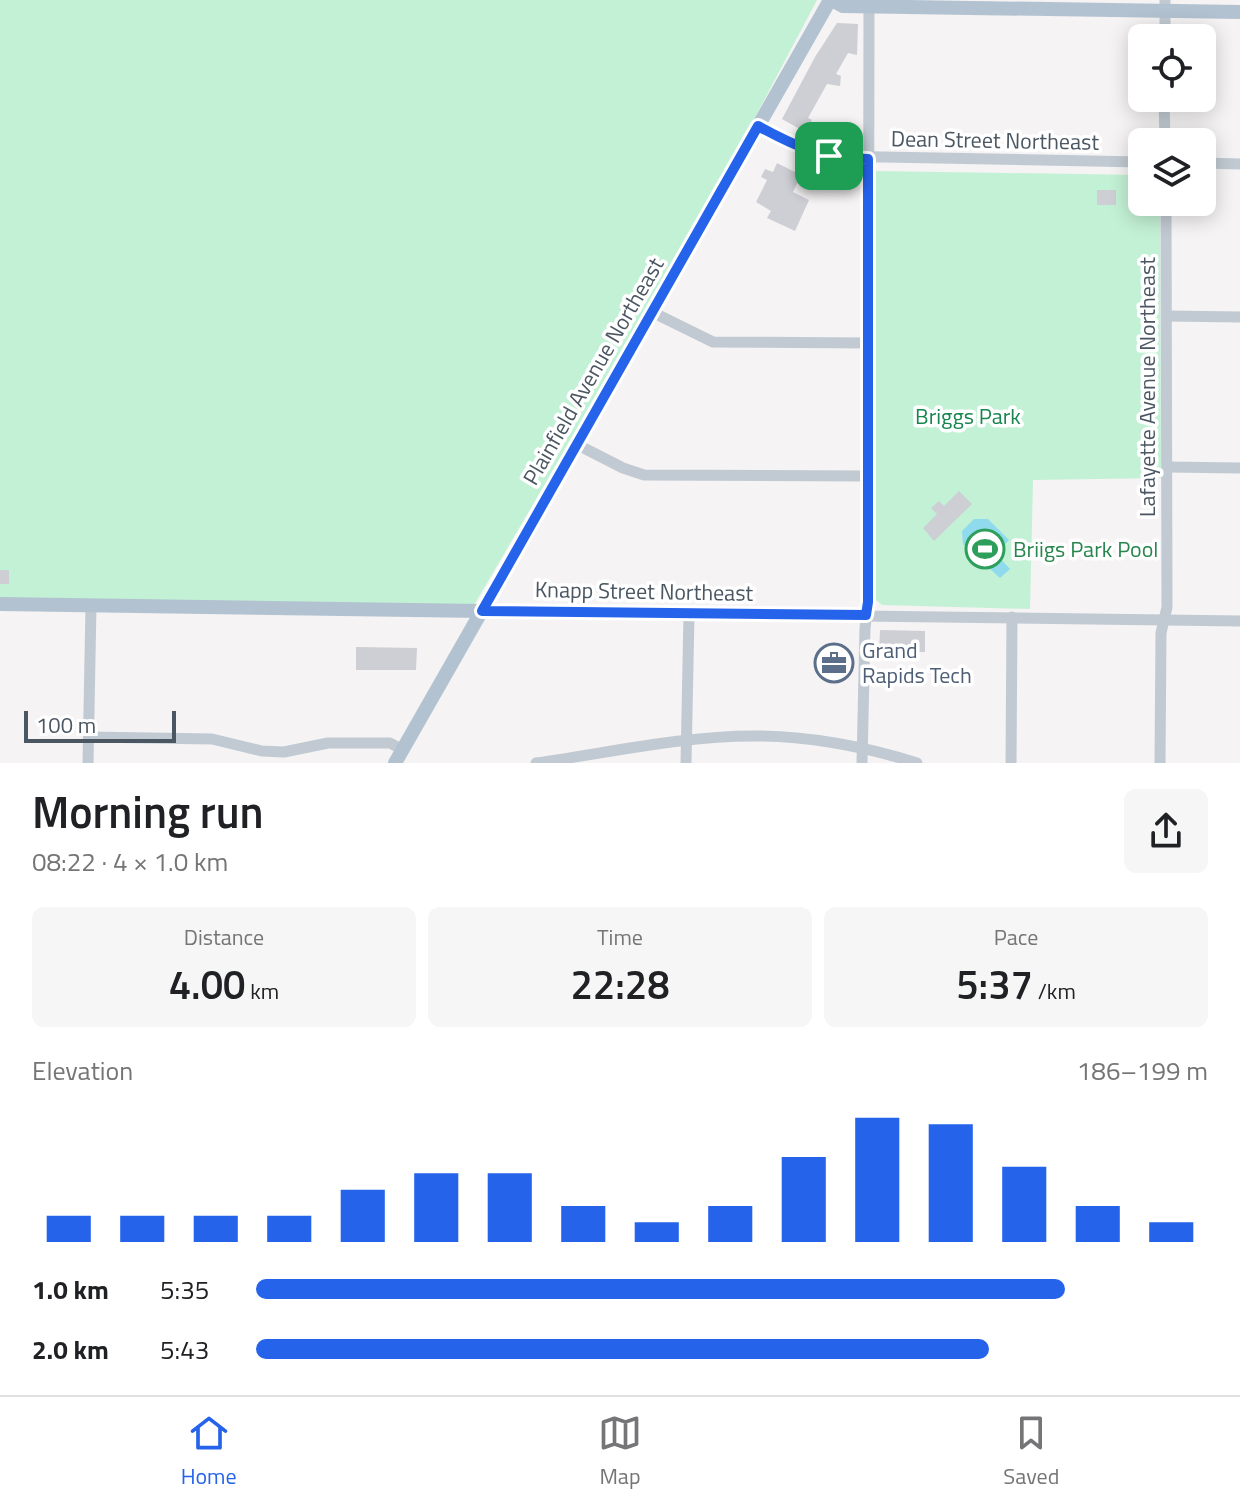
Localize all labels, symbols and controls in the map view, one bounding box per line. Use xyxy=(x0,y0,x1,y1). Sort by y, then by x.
map controls xyxy=(1128,24,1216,216)
button: locate xyxy=(1128,24,1216,112)
street label: Dean Street Northeast xyxy=(891,121,1100,159)
pin xyxy=(795,122,863,190)
button: layers xyxy=(1128,128,1216,216)
icon: arrive xyxy=(807,134,851,178)
street label: Plainfield Avenue Northeast xyxy=(514,251,672,491)
street label: Lafayette Avenue Northeast xyxy=(1130,257,1164,517)
park label: Briggs Park xyxy=(915,399,1021,433)
sports icon: Briigs Park Pool xyxy=(964,528,1006,570)
place label: Briigs Park Pool xyxy=(1013,532,1158,566)
street label: Knapp Street Northeast xyxy=(534,572,754,610)
place label: Grand Rapids Tech xyxy=(862,633,972,692)
office icon: Grand Rapids Tech xyxy=(813,642,855,684)
scale bar xyxy=(24,707,176,743)
text: 100 m xyxy=(36,708,96,742)
text: Morning run xyxy=(32,778,264,845)
button: share xyxy=(1124,789,1208,873)
text: 08:22 · 4 × 1.0 km xyxy=(32,842,228,881)
text: Distance xyxy=(184,920,264,954)
text: Time xyxy=(597,920,643,954)
text: Pace xyxy=(994,920,1038,954)
text: 4.00 xyxy=(169,954,245,1015)
text: 22:28 xyxy=(570,954,670,1015)
text: 5:37 xyxy=(956,954,1033,1015)
text: km xyxy=(245,974,279,1008)
text: /km xyxy=(1033,974,1076,1008)
text: Elevation xyxy=(32,1051,133,1090)
text: 186–199 m xyxy=(1077,1051,1208,1090)
text: 1.0 km xyxy=(32,1270,109,1309)
text: 5:35 xyxy=(160,1270,209,1309)
text: 2.0 km xyxy=(32,1330,109,1369)
text: 5:43 xyxy=(160,1330,209,1369)
tab: Home xyxy=(181,1411,237,1493)
tab: Map xyxy=(598,1411,642,1493)
tab: Saved xyxy=(1003,1411,1059,1493)

